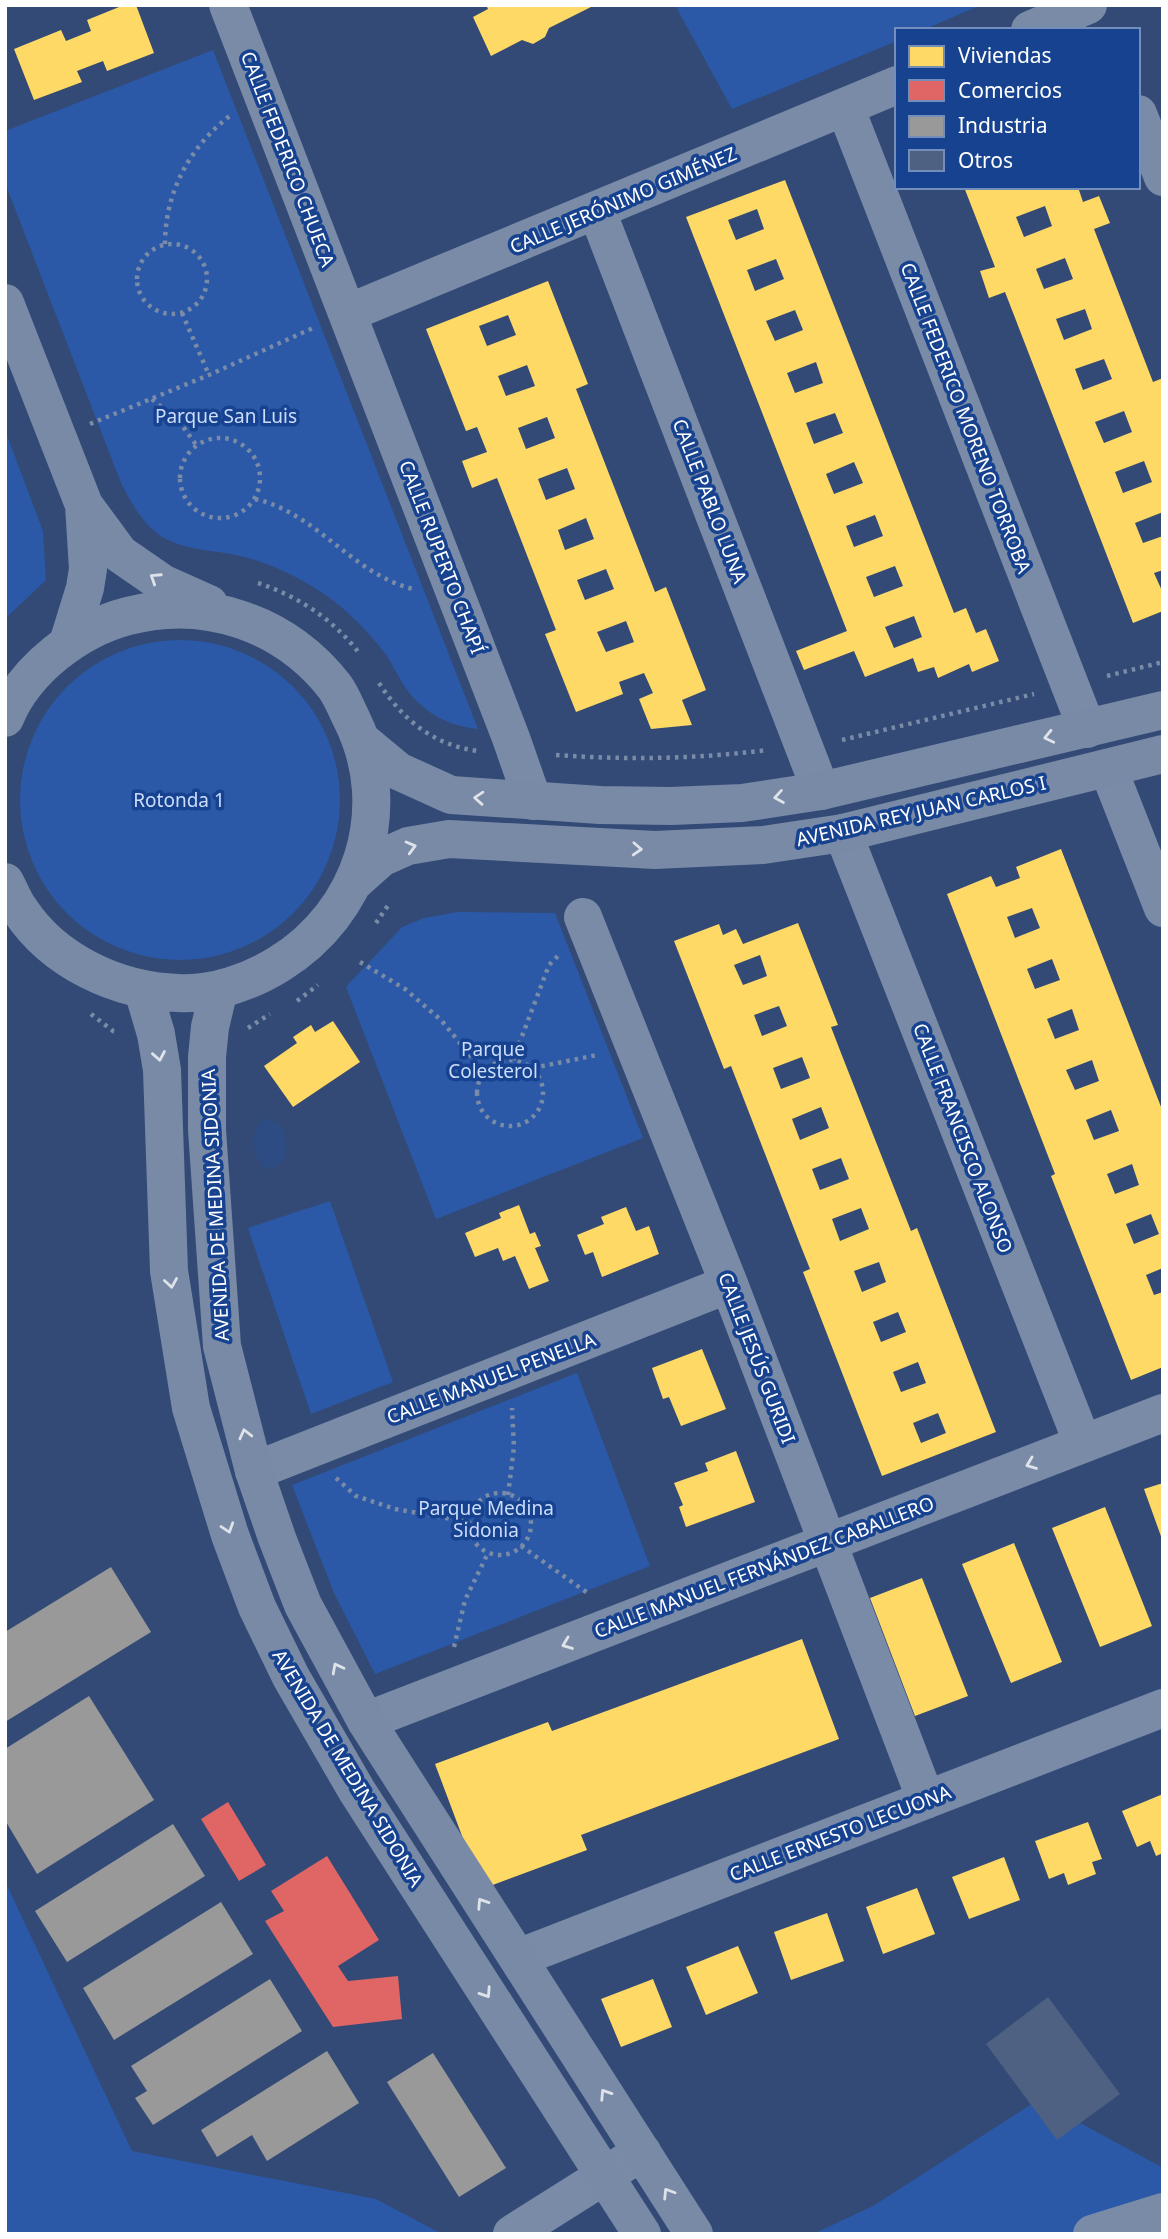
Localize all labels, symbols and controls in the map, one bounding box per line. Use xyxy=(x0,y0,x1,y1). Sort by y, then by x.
legend xyxy=(895,28,1140,189)
text: Viviendas xyxy=(958,41,1052,69)
street label: CALLE FEDERICO CHUECA xyxy=(235,48,341,271)
text: Comercios xyxy=(958,76,1062,104)
text: Industria xyxy=(958,111,1048,139)
street label: CALLE JERÓNIMO GIMÉNEZ xyxy=(506,140,740,260)
text: Otros xyxy=(958,146,1013,174)
street label: CALLE FEDERICO MORENO TORROBA xyxy=(895,259,1038,578)
park label: Parque San Luis xyxy=(155,403,297,429)
street label: CALLE PABLO LUNA xyxy=(667,415,754,588)
street label: CALLE RUPERTO CHAPÍ xyxy=(393,457,491,658)
one-way arrow xyxy=(150,574,163,587)
one-way arrow xyxy=(1043,729,1055,744)
street label: AVENIDA REY JUAN CARLOS I xyxy=(794,770,1048,852)
park label: Rotonda 1 xyxy=(133,787,225,813)
one-way arrow xyxy=(773,789,785,804)
one-way arrow xyxy=(473,791,484,806)
one-way arrow xyxy=(405,840,417,855)
one-way arrow xyxy=(632,842,643,857)
street label: CALLE FRANCISCO ALONSO xyxy=(907,1019,1019,1257)
park label: Parque Colesterol xyxy=(448,1036,538,1084)
one-way arrow xyxy=(151,1050,166,1062)
street label: AVENIDA DE MEDINA SIDONIA xyxy=(195,1067,235,1342)
street label: CALLE JESÚS GURIDI xyxy=(712,1269,802,1447)
one-way arrow xyxy=(163,1277,178,1289)
street label: CALLE MANUEL PENELLA xyxy=(383,1326,600,1430)
one-way arrow xyxy=(238,1428,253,1440)
one-way arrow xyxy=(1025,1456,1037,1470)
street label: CALLE MANUEL FERNÁNDEZ CABALLERO xyxy=(590,1490,938,1644)
park label: Parque Medina Sidonia xyxy=(418,1495,554,1543)
one-way arrow xyxy=(220,1522,234,1534)
one-way arrow xyxy=(562,1635,574,1649)
street label: AVENIDA DE MEDINA SIDONIA xyxy=(267,1645,430,1892)
one-way arrow xyxy=(332,1663,345,1675)
street label: CALLE ERNESTO LECUONA xyxy=(726,1778,955,1887)
one-way arrow xyxy=(478,1898,491,1911)
one-way arrow xyxy=(478,1986,491,1999)
one-way arrow xyxy=(601,2089,614,2102)
one-way arrow xyxy=(663,2187,676,2200)

